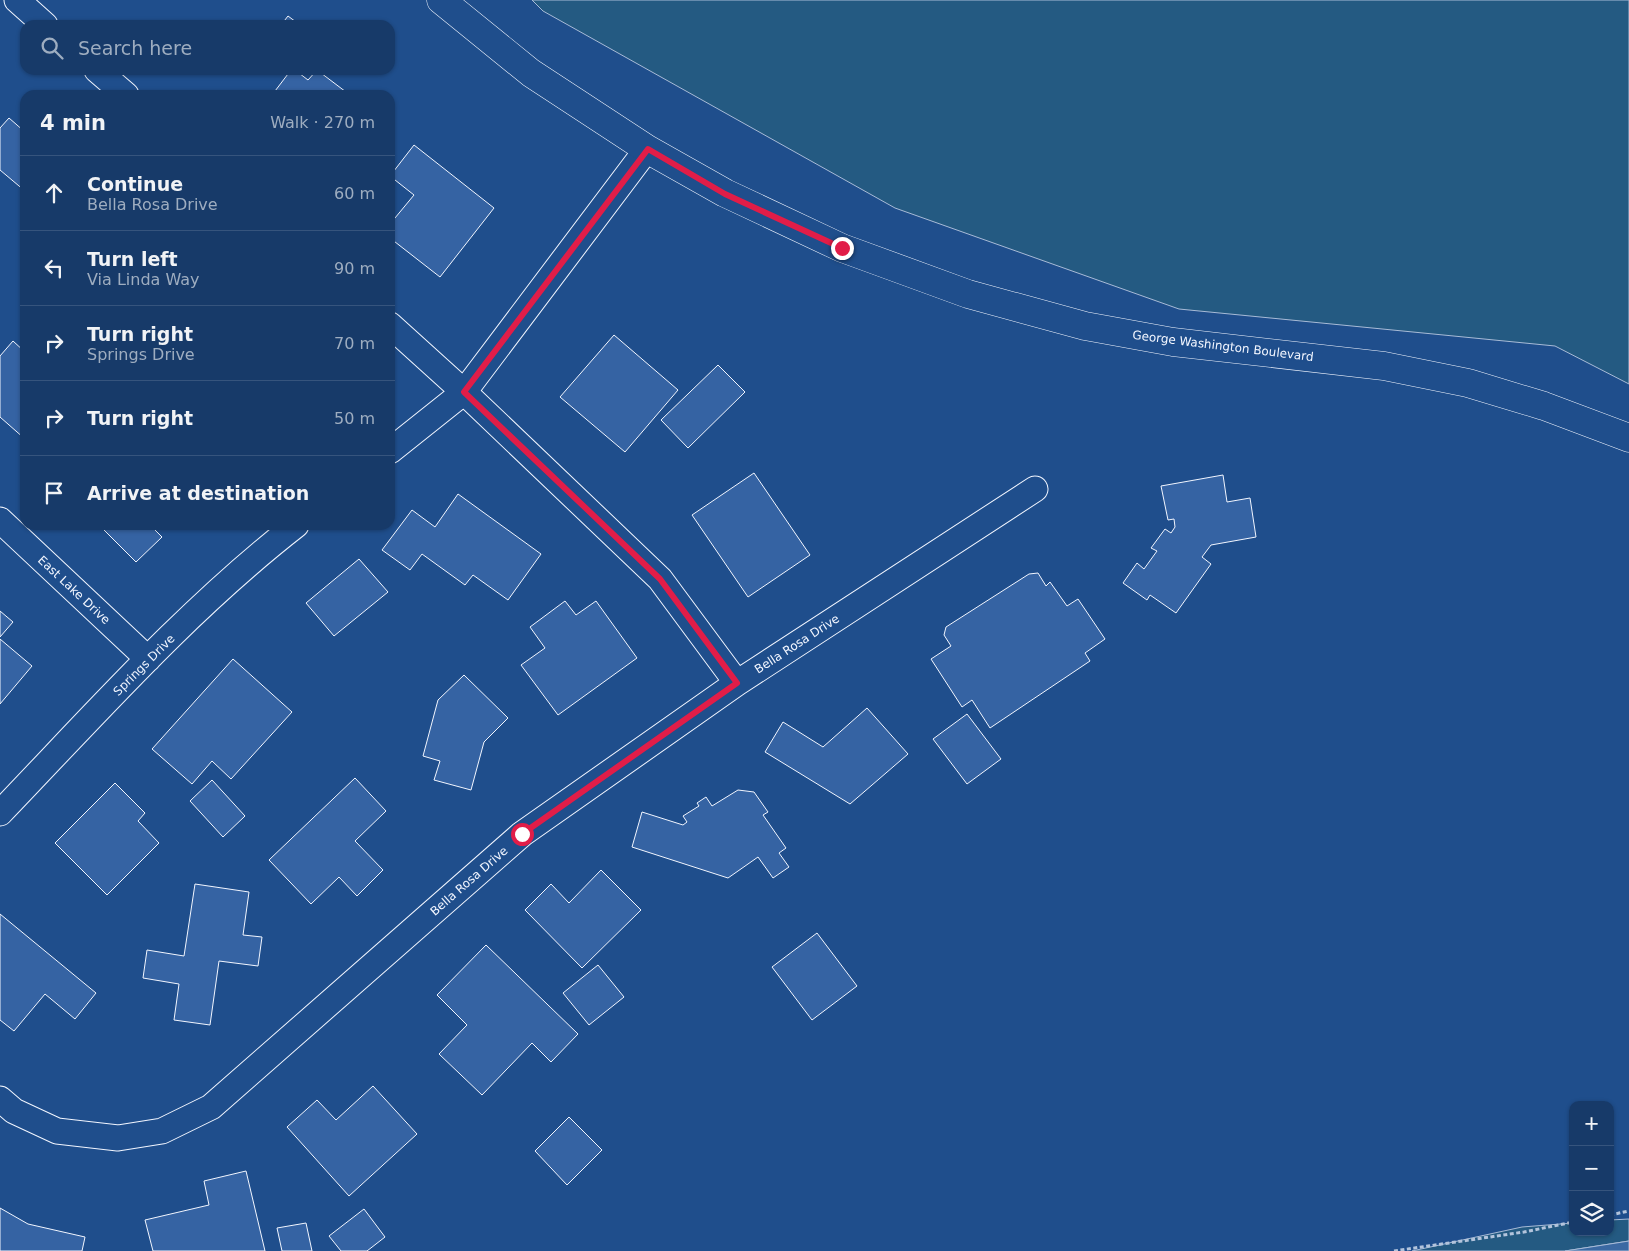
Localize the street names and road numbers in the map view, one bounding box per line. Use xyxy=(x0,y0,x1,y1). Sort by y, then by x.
street label: George Washington Boulevard xyxy=(1132,328,1314,364)
street label: East Lake Drive xyxy=(35,553,113,627)
street label: Bella Rosa Drive xyxy=(752,611,842,677)
street label: Springs Drive xyxy=(110,631,178,699)
street label: Bella Rosa Drive xyxy=(427,844,511,918)

